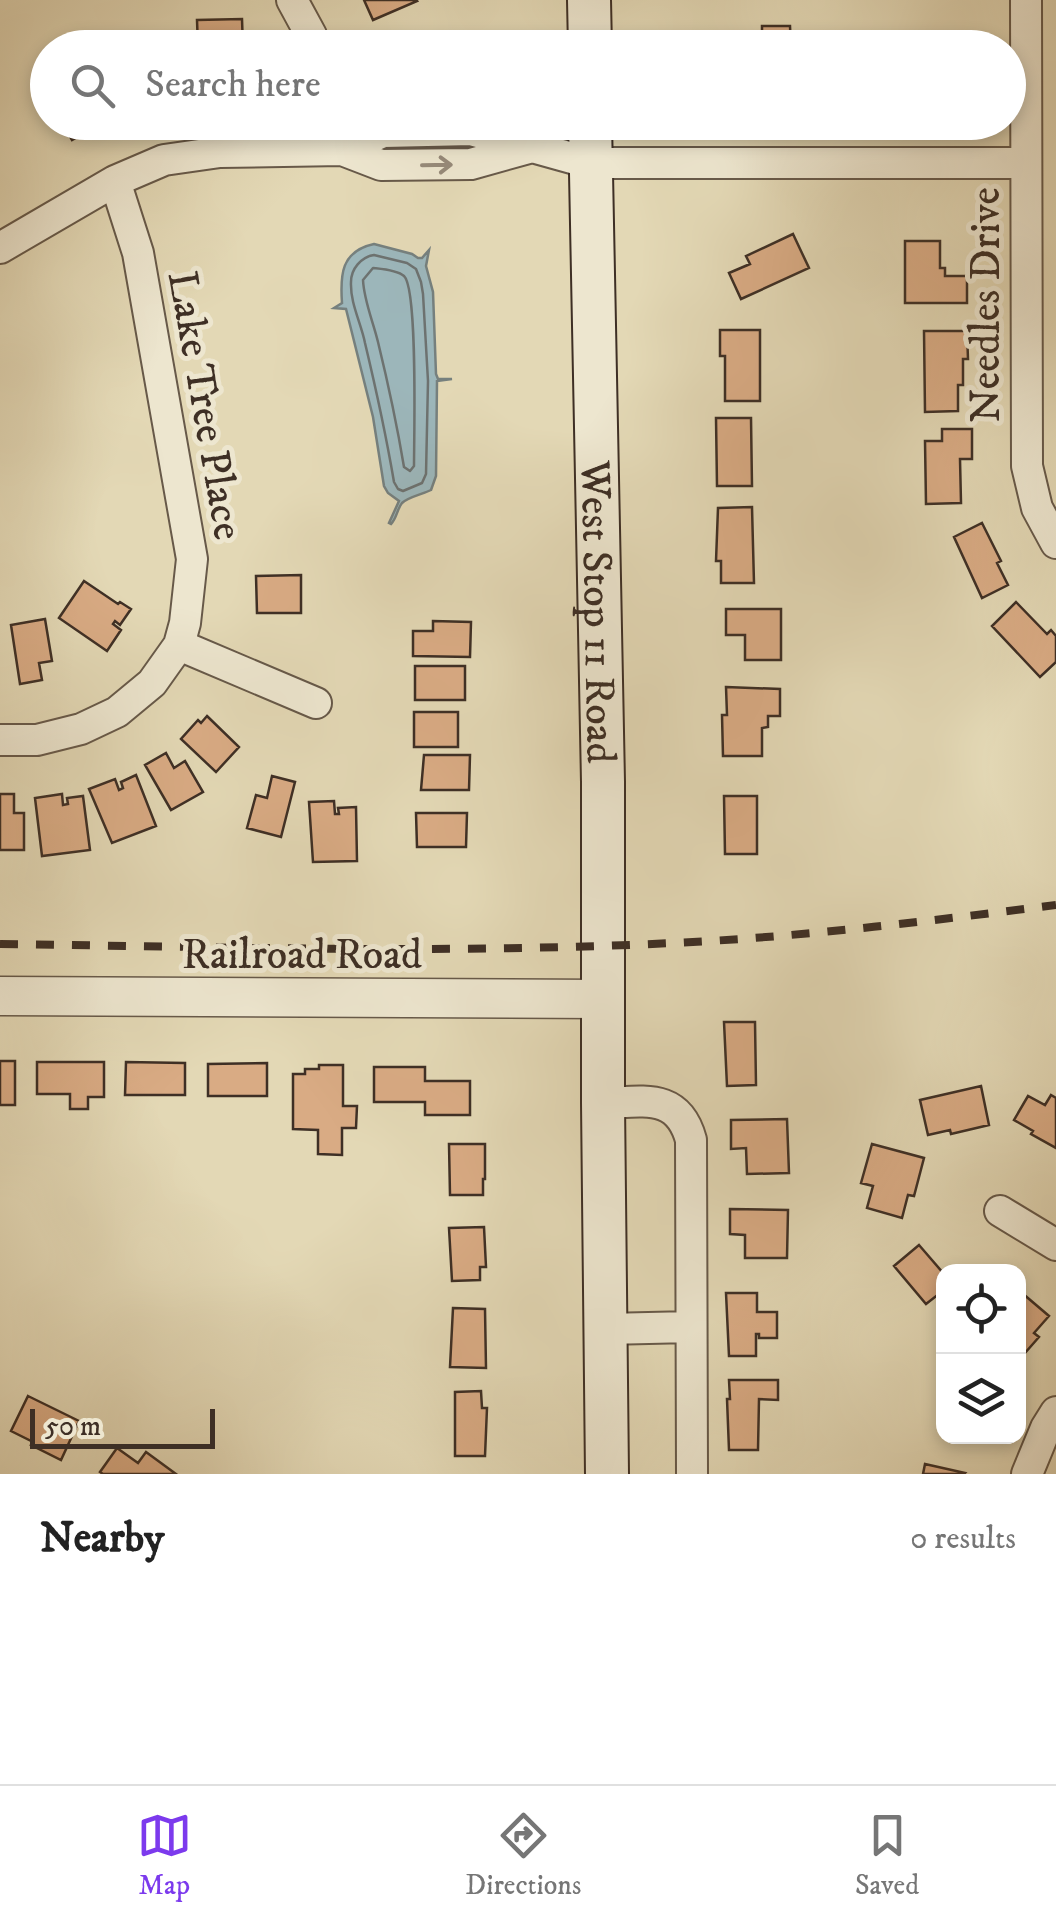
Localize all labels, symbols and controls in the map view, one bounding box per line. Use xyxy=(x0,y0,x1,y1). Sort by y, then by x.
search box xyxy=(30,30,1026,140)
icon: search xyxy=(65,58,120,113)
text: Search here xyxy=(145,61,321,109)
one-way arrow xyxy=(420,156,452,174)
street label: Needles Drive xyxy=(961,187,1013,423)
street label: Lake Tree Place xyxy=(155,267,253,544)
street label: West Stop 11 Road xyxy=(568,459,626,764)
street label: Railroad Road xyxy=(182,930,422,982)
map controls xyxy=(936,1264,1026,1444)
button: locate xyxy=(936,1264,1026,1354)
button: layers xyxy=(936,1354,1026,1444)
scale bar xyxy=(30,1404,215,1448)
text: 50 m xyxy=(45,1409,101,1444)
text: Nearby xyxy=(40,1513,164,1565)
text: 0 results xyxy=(910,1519,1016,1559)
tab: Map xyxy=(137,1808,192,1903)
tab: Directions xyxy=(465,1808,581,1903)
tab: Saved xyxy=(855,1808,919,1903)

